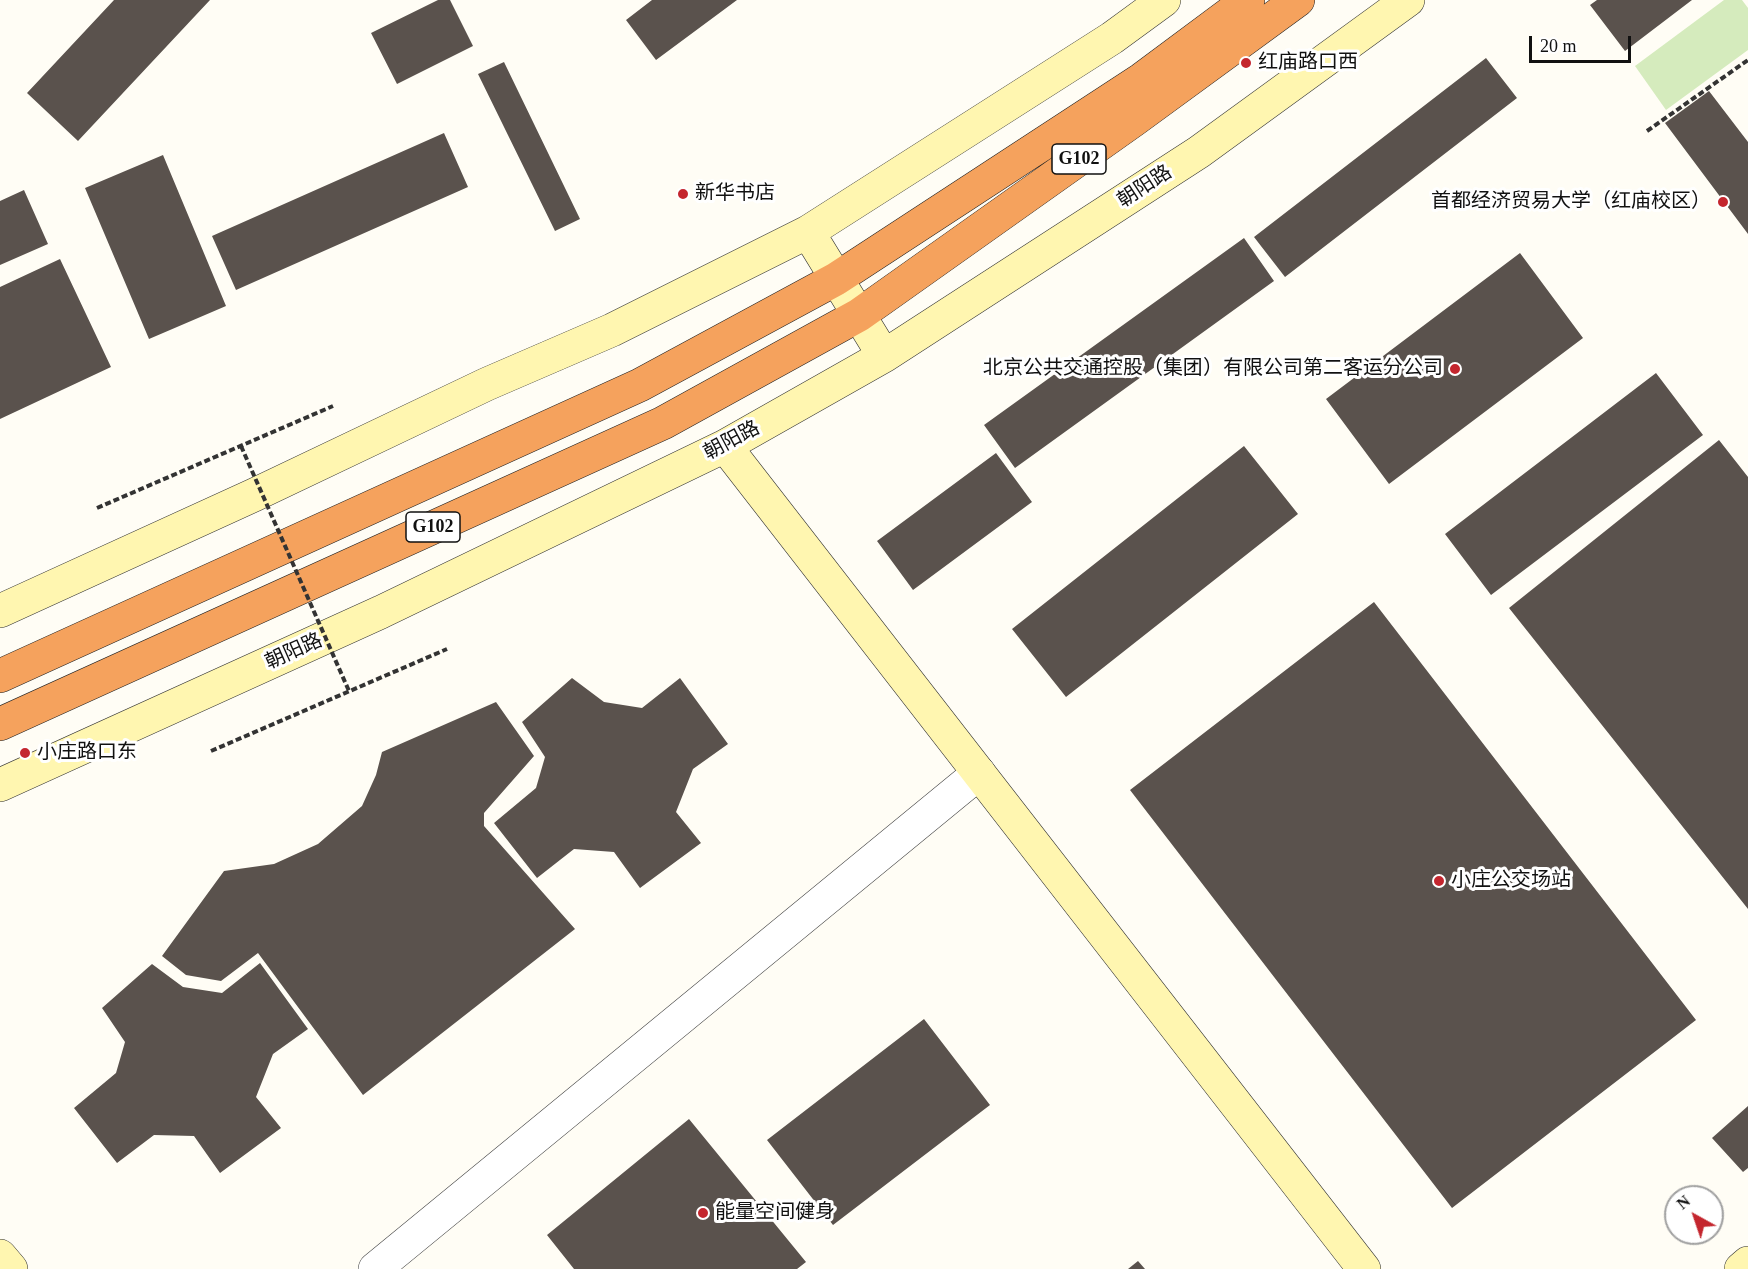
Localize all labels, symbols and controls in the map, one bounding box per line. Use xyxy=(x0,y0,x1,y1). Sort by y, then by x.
scale bar xyxy=(1532,24,1634,62)
text: 20 m xyxy=(1540,36,1577,56)
place label: 红庙路口西 xyxy=(1258,51,1358,75)
marker: 红庙路口西 xyxy=(1239,56,1253,70)
road number: G102 xyxy=(1052,144,1106,174)
street label: 朝阳路 xyxy=(1113,161,1177,213)
place label: 新华书店 xyxy=(695,182,775,206)
marker: 新华书店 xyxy=(676,187,690,201)
place label: 首都经济贸易大学（红庙校区） xyxy=(1431,190,1711,214)
marker: 首都经济贸易大学（红庙校区） xyxy=(1716,195,1730,209)
place label: 北京公共交通控股（集团）有限公司第二客运分公司 xyxy=(983,357,1443,381)
marker: 北京公共交通控股（集团）有限公司第二客运分公司 xyxy=(1448,362,1462,376)
street label: 朝阳路 xyxy=(700,416,764,466)
road number: G102 xyxy=(406,512,460,542)
street label: 朝阳路 xyxy=(262,629,326,675)
place label: 小庄路口东 xyxy=(37,741,137,765)
marker: 小庄路口东 xyxy=(18,746,32,760)
place label: 小庄公交场站 xyxy=(1451,869,1571,893)
marker: 小庄公交场站 xyxy=(1432,874,1446,888)
north arrow xyxy=(1664,1185,1724,1245)
text: N xyxy=(1674,1192,1693,1213)
place label: 能量空间健身 xyxy=(715,1201,835,1225)
marker: 能量空间健身 xyxy=(696,1206,710,1220)

